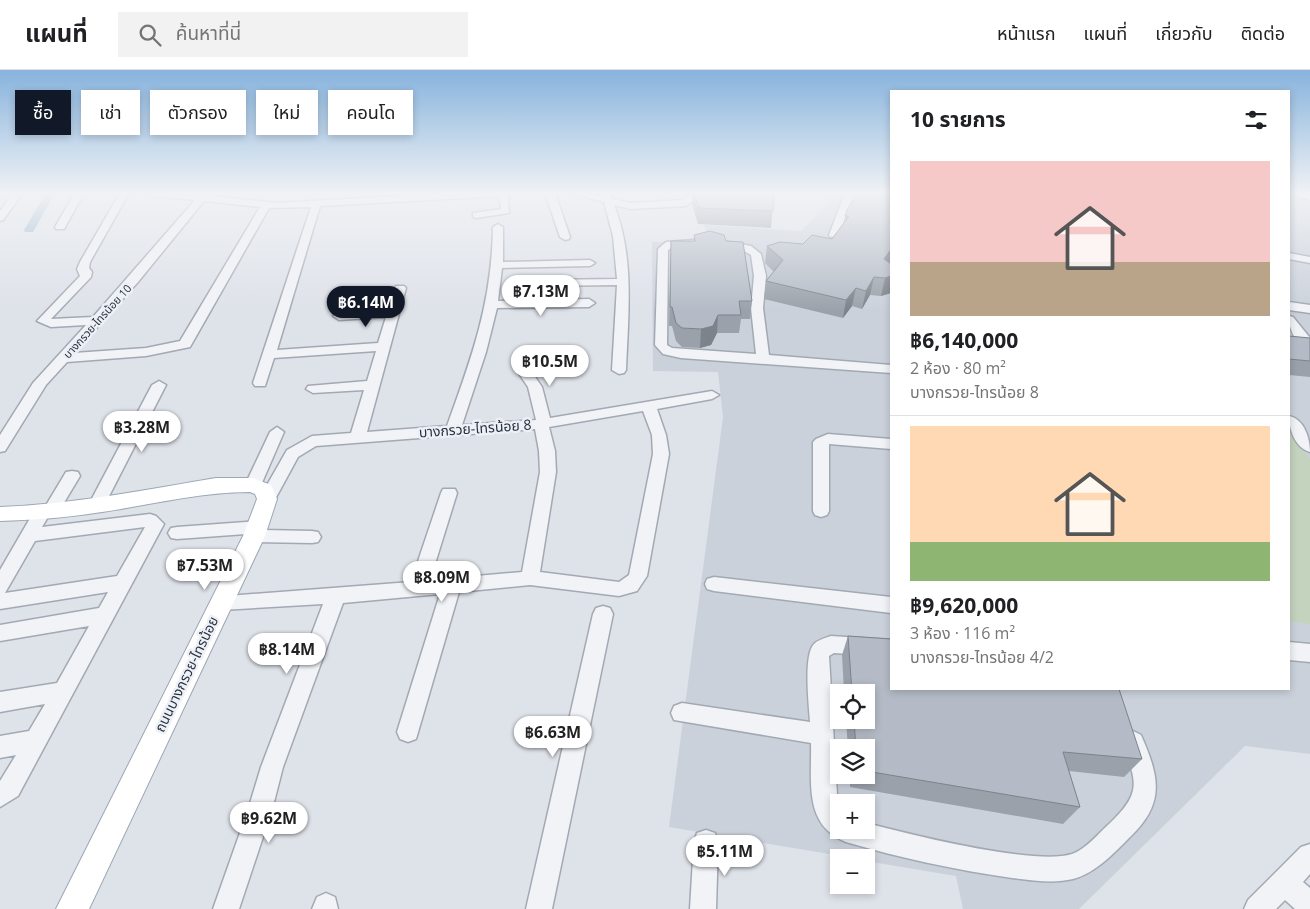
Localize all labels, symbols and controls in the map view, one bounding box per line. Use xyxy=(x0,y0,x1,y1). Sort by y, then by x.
search box xyxy=(118,12,468,57)
text: แผนที่ xyxy=(25,16,88,49)
text: ค้นหาที่นี่ xyxy=(176,20,241,46)
icon: search xyxy=(136,21,164,49)
text: หน้าแรก xyxy=(997,21,1055,45)
text: แผนที่ xyxy=(1083,21,1127,45)
text: เกี่ยวกับ xyxy=(1155,21,1213,45)
text: ติดต่อ xyxy=(1241,21,1285,45)
chip: ซื้อ xyxy=(15,90,71,135)
chip: เช่า xyxy=(81,90,140,135)
chip: ตัวกรอง xyxy=(150,90,246,135)
chip: ใหม่ xyxy=(256,90,318,135)
chip: คอนโด xyxy=(328,90,413,135)
text: 10 รายการ xyxy=(910,105,1006,133)
icon: filters xyxy=(1242,106,1270,134)
icon: home xyxy=(1045,193,1135,283)
pin: ฿7.13M xyxy=(500,274,582,317)
text: ฿7.13M xyxy=(513,280,569,302)
street label: บางกรวย-ไทรน้อย 10 xyxy=(60,281,134,361)
pin: ฿6.14M xyxy=(325,286,407,328)
text: ฿6.14M xyxy=(338,291,394,313)
text: ฿6,140,000 xyxy=(910,326,1018,354)
pin: ฿10.5M xyxy=(509,344,591,387)
text: ฿10.5M xyxy=(522,350,578,372)
text: 2 ห้อง · 80 m² xyxy=(910,357,1006,379)
text: บางกรวย-ไทรน้อย 8 xyxy=(910,381,1039,403)
pin: ฿3.28M xyxy=(101,410,183,453)
street label: บางกรวย-ไทรน้อย 8 xyxy=(418,415,532,441)
text: ฿3.28M xyxy=(114,416,170,438)
icon: home xyxy=(1045,459,1135,549)
pin: ฿7.53M xyxy=(164,548,246,591)
text: ฿7.53M xyxy=(177,554,233,576)
pin: ฿8.09M xyxy=(401,560,483,603)
text: ฿8.09M xyxy=(414,566,470,588)
text: ฿9,620,000 xyxy=(910,591,1018,619)
street label: ถนนบางกรวย-ไทรน้อย xyxy=(150,613,222,735)
text: 3 ห้อง · 116 m² xyxy=(910,622,1015,644)
pin: ฿8.14M xyxy=(246,632,328,675)
text: ฿8.14M xyxy=(259,638,315,660)
text: บางกรวย-ไทรน้อย 4/2 xyxy=(910,646,1054,668)
map controls xyxy=(830,684,875,894)
button: locate xyxy=(830,684,875,729)
pin: ฿6.63M xyxy=(512,716,594,758)
text: ฿6.63M xyxy=(525,721,581,743)
button: layers xyxy=(830,739,875,784)
button: + xyxy=(830,794,875,839)
pin: ฿9.62M xyxy=(228,802,310,844)
text: ฿9.62M xyxy=(241,807,297,829)
pin: ฿5.11M xyxy=(684,834,766,877)
text: ฿5.11M xyxy=(697,840,753,862)
button: − xyxy=(830,849,875,894)

